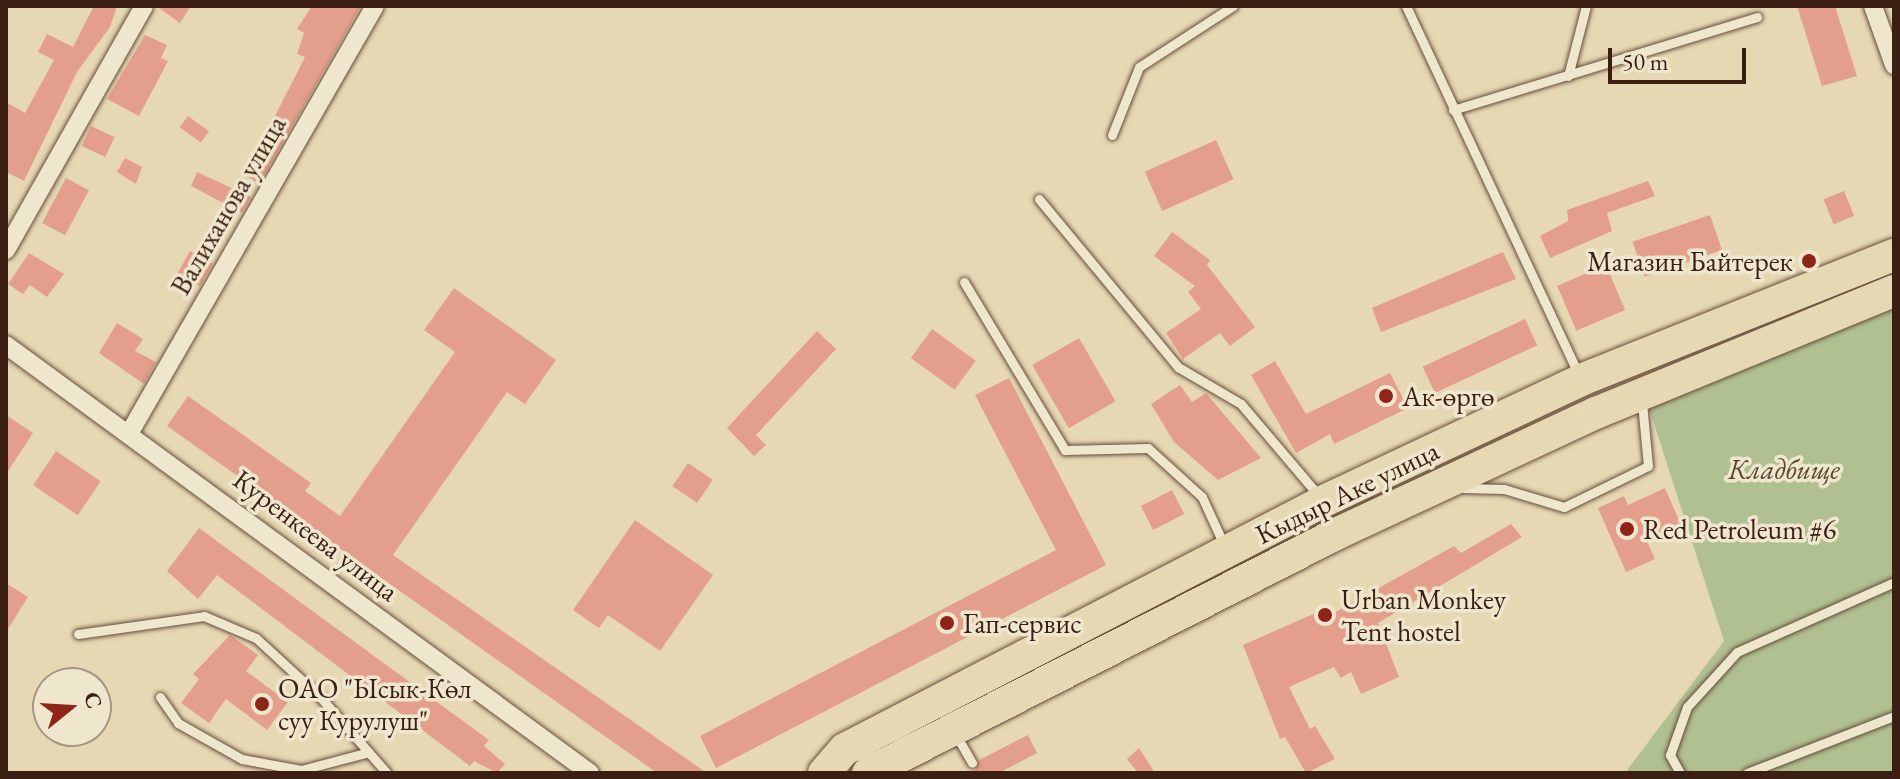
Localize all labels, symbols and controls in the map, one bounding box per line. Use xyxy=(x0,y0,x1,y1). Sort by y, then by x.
scale bar xyxy=(1612,32,1750,82)
text: 50 m xyxy=(1622,46,1669,77)
street label: Валиханова улица xyxy=(163,110,293,300)
place label: Магазин Байтерек xyxy=(1587,244,1793,278)
marker: Магазин Байтерек xyxy=(1800,252,1818,270)
place label: Ак-өргө xyxy=(1402,379,1495,413)
marker: Ак-өргө xyxy=(1377,387,1395,405)
street label: Кыдыр Аке улица xyxy=(1250,433,1444,551)
park label: Кладбище xyxy=(1728,452,1840,486)
street label: Куренкеева улица xyxy=(227,462,405,608)
place label: Red Petroleum #6 xyxy=(1643,512,1836,546)
marker: Red Petroleum #6 xyxy=(1618,520,1636,538)
place label: Urban Monkey Tent hostel xyxy=(1341,582,1506,648)
place label: Гап-сервис xyxy=(963,606,1082,640)
marker: Urban Monkey Tent hostel xyxy=(1316,606,1334,624)
marker: Гап-сервис xyxy=(938,614,956,632)
north arrow xyxy=(32,667,112,747)
place label: ОАО "Ысык-Көл суу Курулуш" xyxy=(278,671,471,737)
text: С xyxy=(77,688,110,712)
marker: ОАО "Ысык-Көл суу Курулуш" xyxy=(253,695,271,713)

